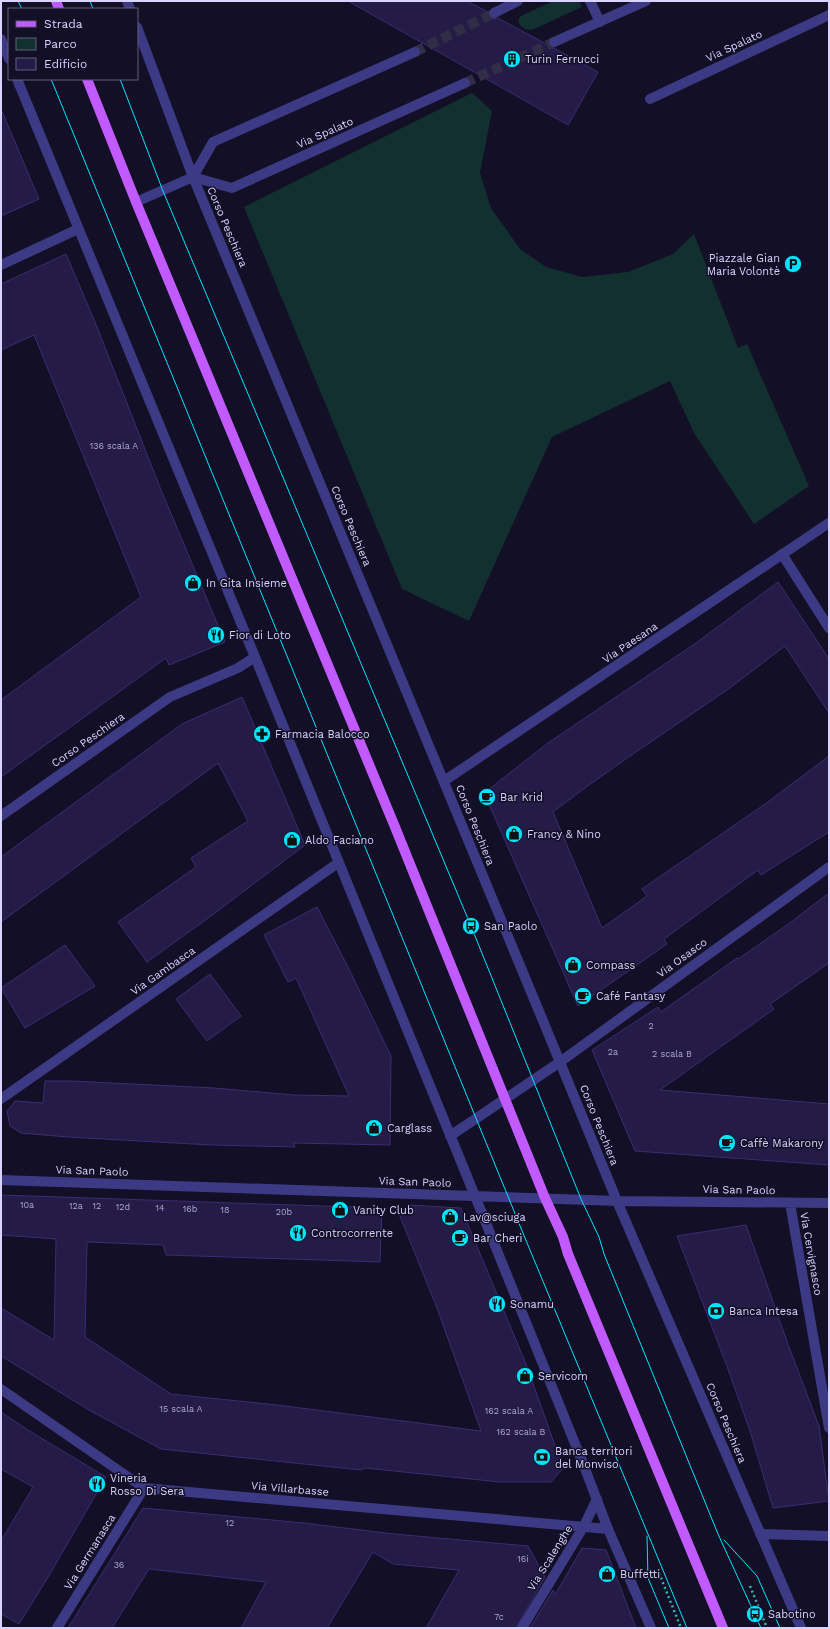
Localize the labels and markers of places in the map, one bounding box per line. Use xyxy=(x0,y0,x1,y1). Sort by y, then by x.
building icon: Turin Ferrucci xyxy=(502,49,522,69)
place label: Turin Ferrucci xyxy=(525,53,599,66)
place label: Piazzale Gian Maria Volontè xyxy=(707,252,780,278)
parking icon: Piazzale Gian Maria Volontè xyxy=(783,254,803,274)
shop icon: In Gita Insieme xyxy=(183,573,203,593)
place label: In Gita Insieme xyxy=(206,577,287,590)
restaurant icon: Fior di Loto xyxy=(206,625,226,645)
place label: Fior di Loto xyxy=(229,629,291,642)
pharmacy icon: Farmacia Balocco xyxy=(252,724,272,744)
place label: Farmacia Balocco xyxy=(275,728,370,741)
cafe icon: Bar Krid xyxy=(477,787,497,807)
place label: Bar Krid xyxy=(500,791,543,804)
shop icon: Francy & Nino xyxy=(504,824,524,844)
place label: Francy & Nino xyxy=(527,828,601,841)
shop icon: Aldo Faciano xyxy=(282,830,302,850)
place label: Aldo Faciano xyxy=(305,834,374,847)
bus stop icon: San Paolo xyxy=(461,916,481,936)
place label: San Paolo xyxy=(484,920,537,933)
shop icon: Compass xyxy=(563,955,583,975)
place label: Compass xyxy=(586,959,636,972)
cafe icon: Café Fantasy xyxy=(573,986,593,1006)
place label: Café Fantasy xyxy=(596,990,665,1003)
shop icon: Carglass xyxy=(364,1118,384,1138)
place label: Carglass xyxy=(387,1122,432,1135)
cafe icon: Caffè Makarony xyxy=(717,1133,737,1153)
place label: Caffè Makarony xyxy=(740,1137,824,1150)
shop icon: Vanity Club xyxy=(330,1200,350,1220)
place label: Vanity Club xyxy=(353,1204,414,1217)
shop icon: Lav@sciuga xyxy=(440,1207,460,1227)
place label: Lav@sciuga xyxy=(463,1211,526,1224)
restaurant icon: Controcorrente xyxy=(288,1223,308,1243)
place label: Controcorrente xyxy=(311,1227,393,1240)
cafe icon: Bar Cherì xyxy=(450,1228,470,1248)
place label: Bar Cherì xyxy=(473,1232,523,1245)
restaurant icon: Sonamu xyxy=(487,1294,507,1314)
place label: Sonamu xyxy=(510,1298,554,1311)
bank icon: Banca Intesa xyxy=(706,1301,726,1321)
place label: Banca Intesa xyxy=(729,1305,798,1318)
shop icon: Servicom xyxy=(515,1366,535,1386)
place label: Servicom xyxy=(538,1370,588,1383)
place label: Banca territori del Monviso xyxy=(555,1445,632,1471)
bank icon: Banca territori del Monviso xyxy=(532,1447,552,1467)
place label: Vineria Rosso Di Sera xyxy=(110,1472,184,1498)
restaurant icon: Vineria Rosso Di Sera xyxy=(87,1474,107,1494)
shop icon: Buffetti xyxy=(597,1564,617,1584)
place label: Buffetti xyxy=(620,1568,660,1581)
bus stop icon: Sabotino xyxy=(745,1604,765,1624)
place label: Sabotino xyxy=(768,1608,816,1621)

